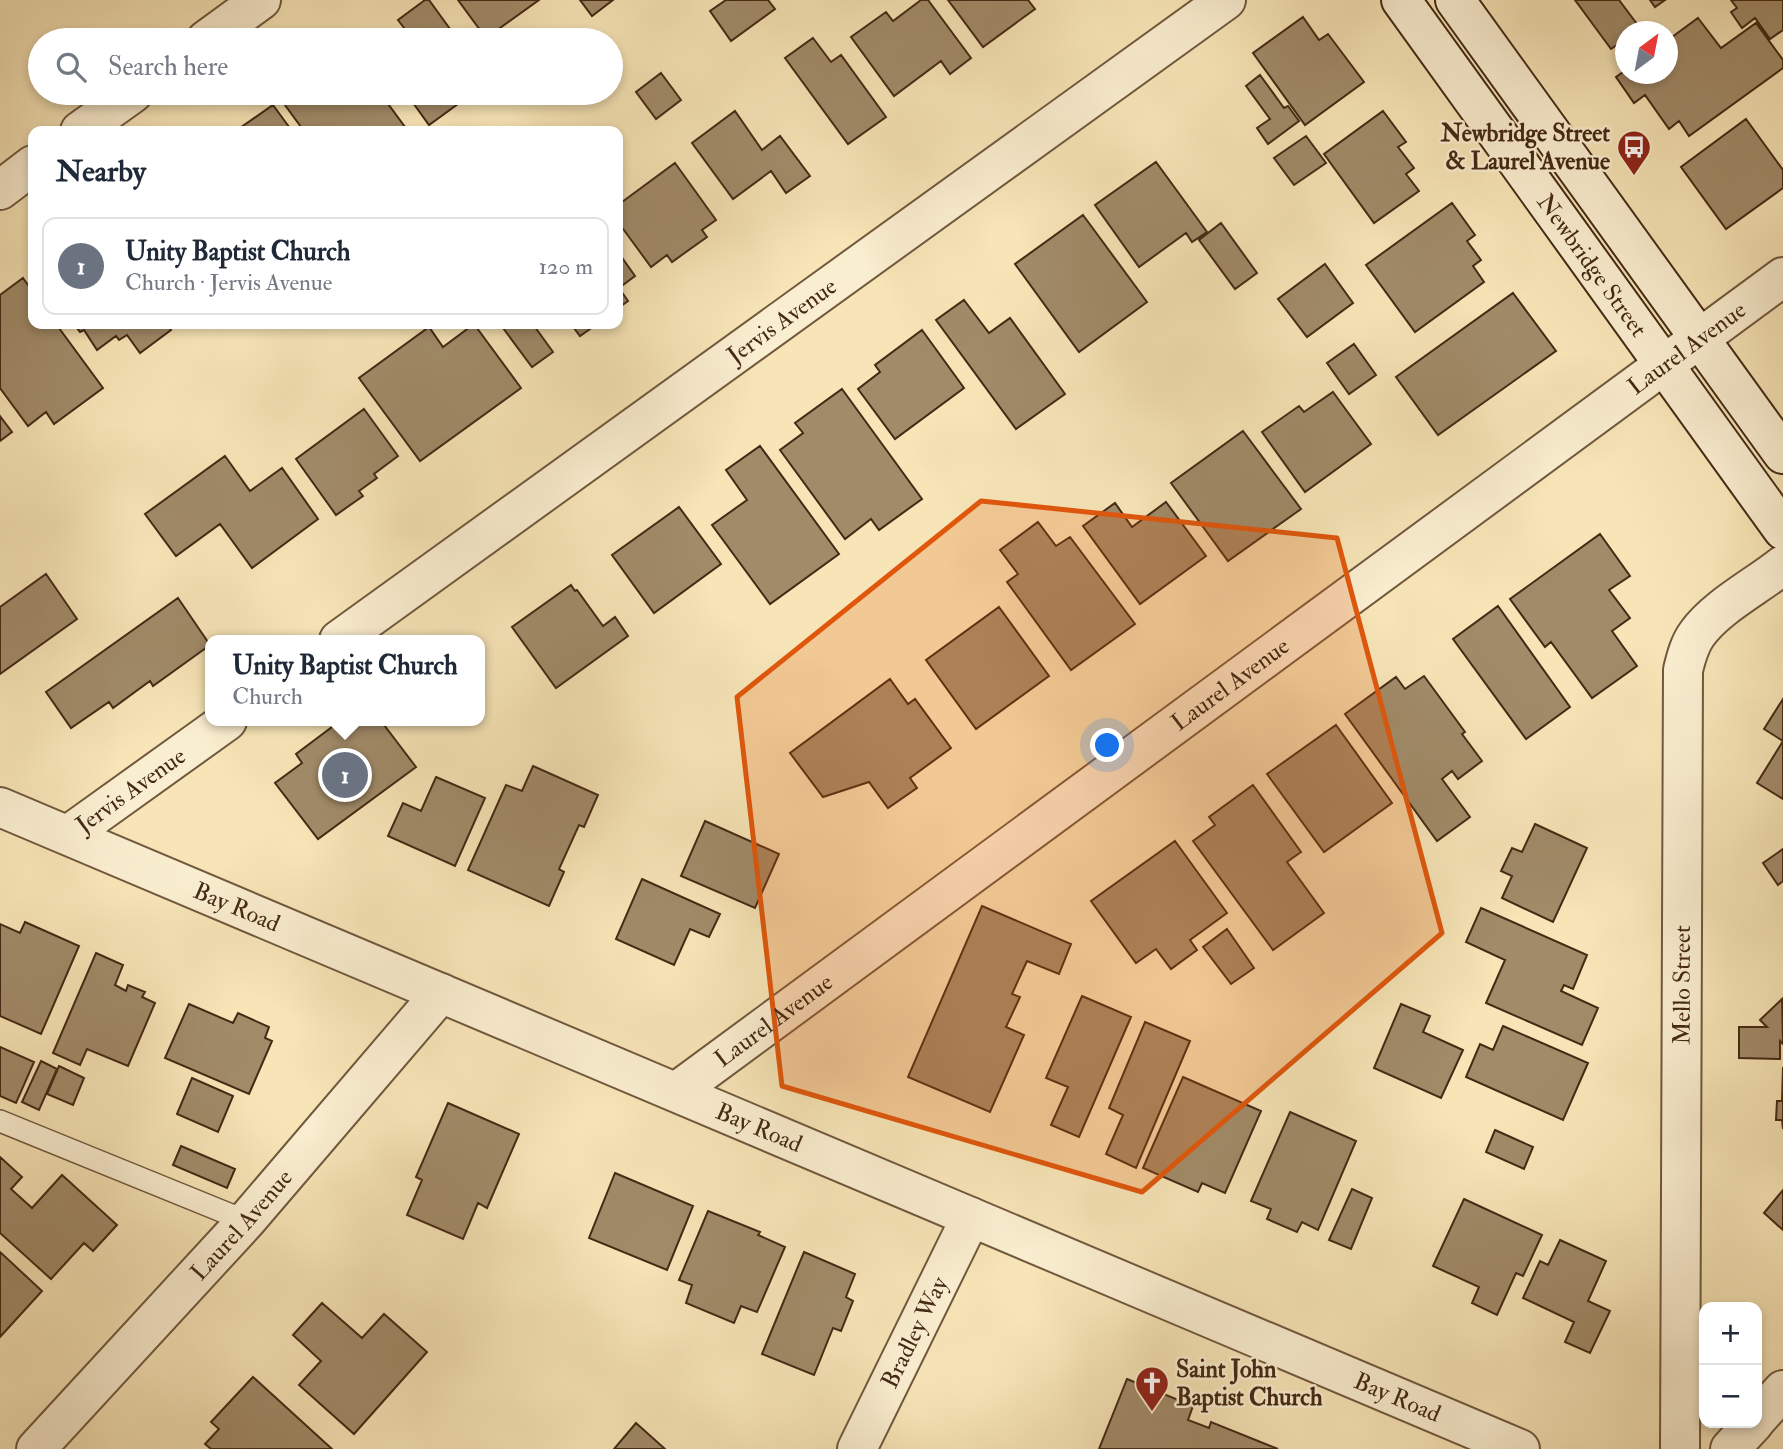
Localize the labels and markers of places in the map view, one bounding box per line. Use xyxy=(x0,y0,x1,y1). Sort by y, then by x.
place label: Newbridge Street & Laurel Avenue xyxy=(1440,118,1610,177)
bus stop icon: Newbridge Street & Laurel Avenue xyxy=(1615,128,1653,177)
pin: 1 xyxy=(322,749,368,801)
place label: Saint John Baptist Church xyxy=(1176,1354,1323,1413)
church icon: Saint John Baptist Church xyxy=(1133,1364,1171,1413)

